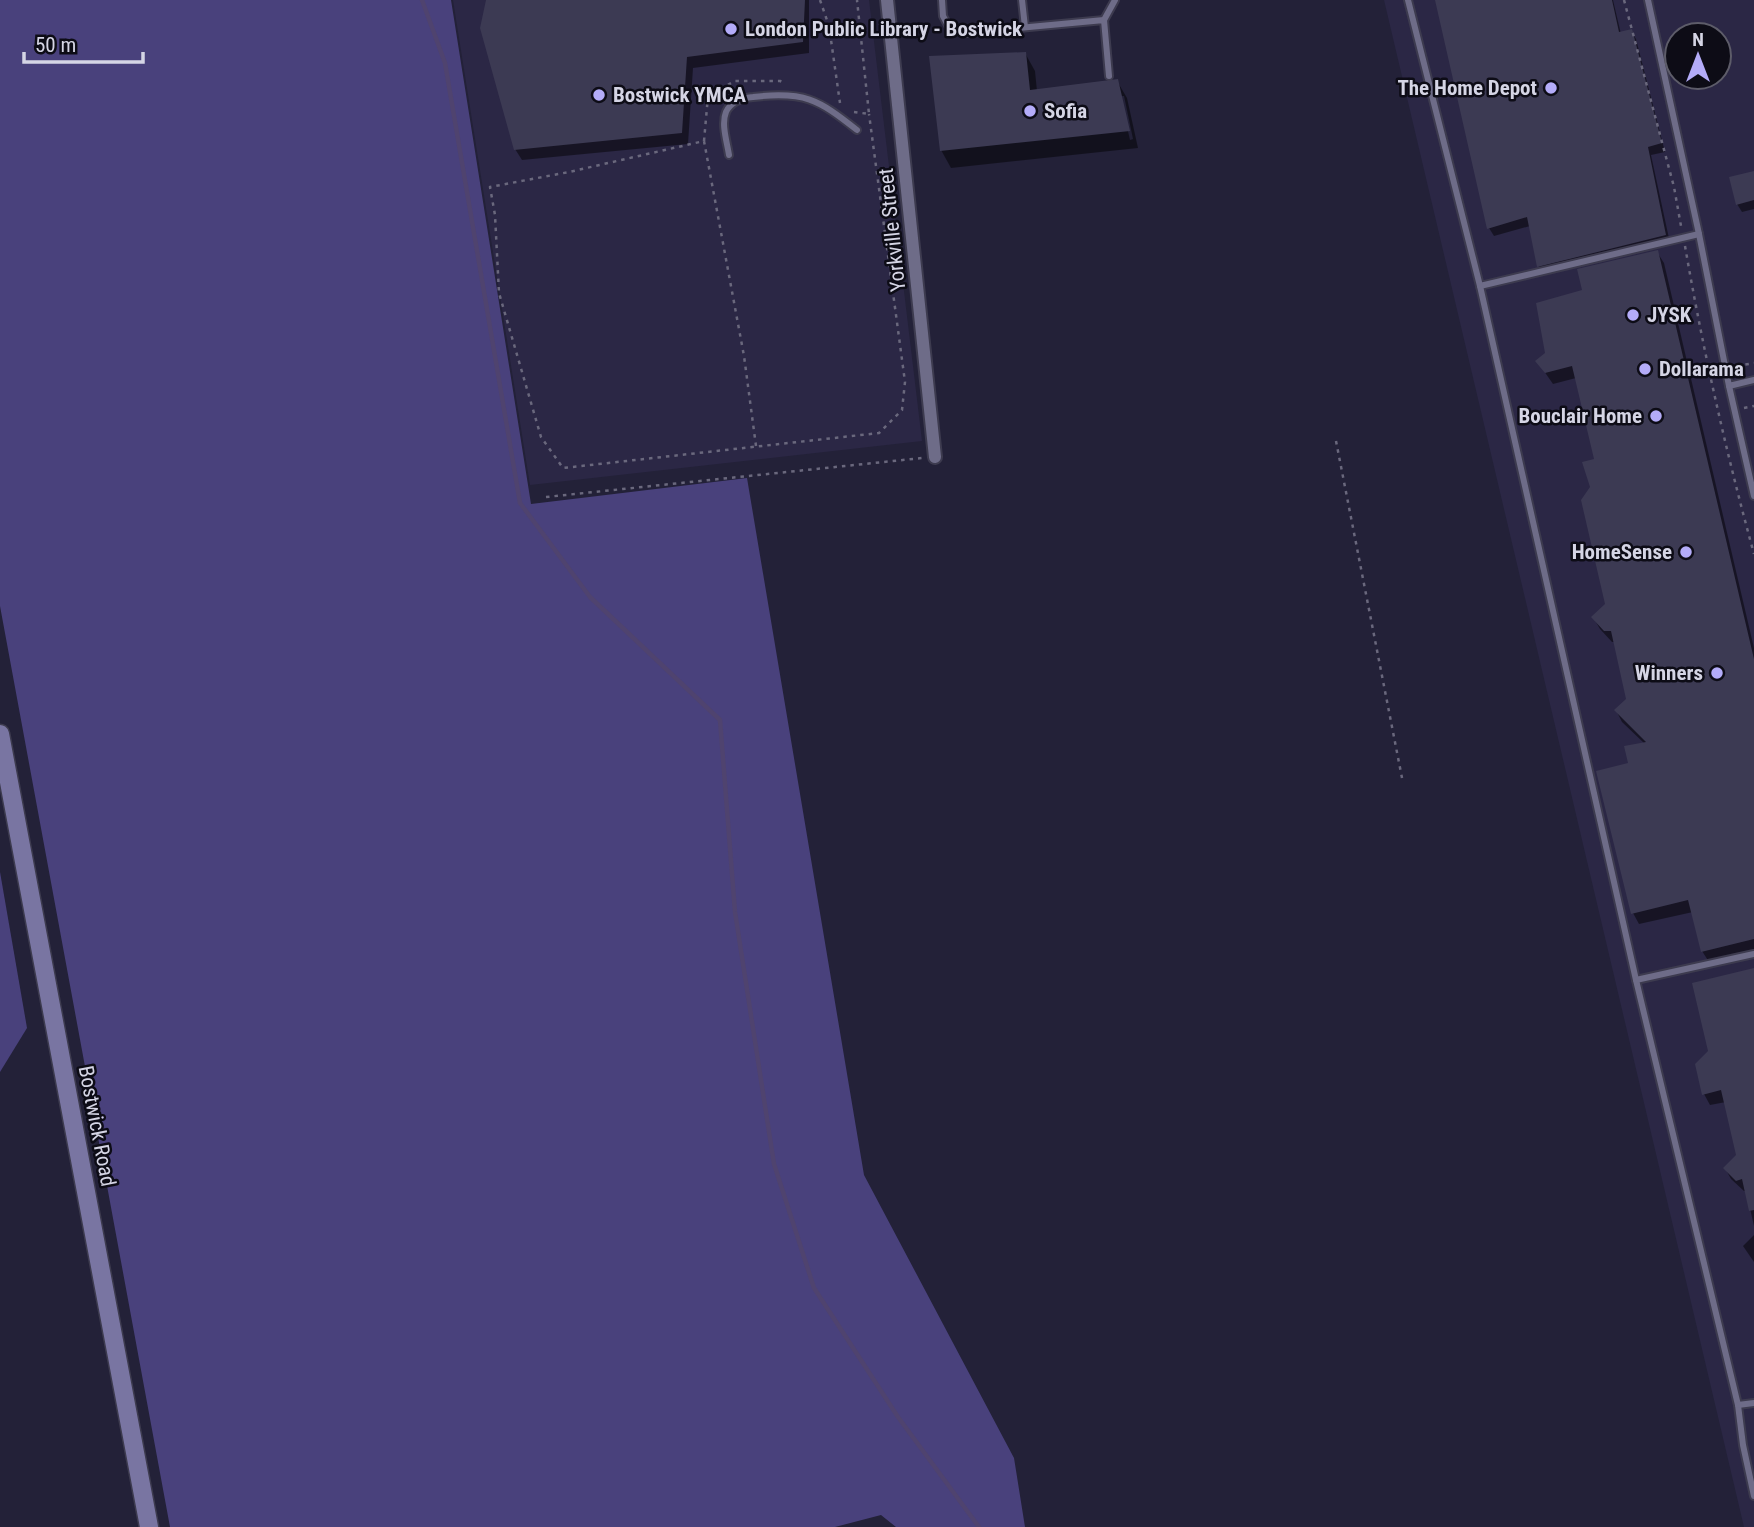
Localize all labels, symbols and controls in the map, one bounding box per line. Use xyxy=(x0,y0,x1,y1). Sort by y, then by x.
place label: London Public Library - Bostwick xyxy=(745,17,1023,41)
scale bar xyxy=(24,21,144,65)
marker: London Public Library - Bostwick xyxy=(723,21,739,37)
north arrow xyxy=(1663,21,1733,91)
text: N xyxy=(1692,28,1704,51)
text: 50 m xyxy=(35,33,76,57)
place label: The Home Depot xyxy=(1397,76,1537,100)
marker: The Home Depot xyxy=(1543,80,1559,96)
place label: Bostwick YMCA xyxy=(613,83,747,107)
marker: Bostwick YMCA xyxy=(591,87,607,103)
place label: Sofia xyxy=(1044,99,1087,123)
marker: Sofia xyxy=(1022,103,1038,119)
street label: Yorkville Street xyxy=(874,167,910,293)
place label: JYSK xyxy=(1647,303,1692,327)
marker: JYSK xyxy=(1625,307,1641,323)
place label: Dollarama xyxy=(1659,357,1744,381)
marker: Dollarama xyxy=(1637,361,1653,377)
place label: Bouclair Home xyxy=(1519,404,1642,428)
marker: Bouclair Home xyxy=(1648,408,1664,424)
place label: HomeSense xyxy=(1572,540,1672,564)
marker: HomeSense xyxy=(1678,544,1694,560)
place label: Winners xyxy=(1635,661,1703,685)
marker: Winners xyxy=(1709,665,1725,681)
street label: Bostwick Road xyxy=(74,1064,120,1188)

